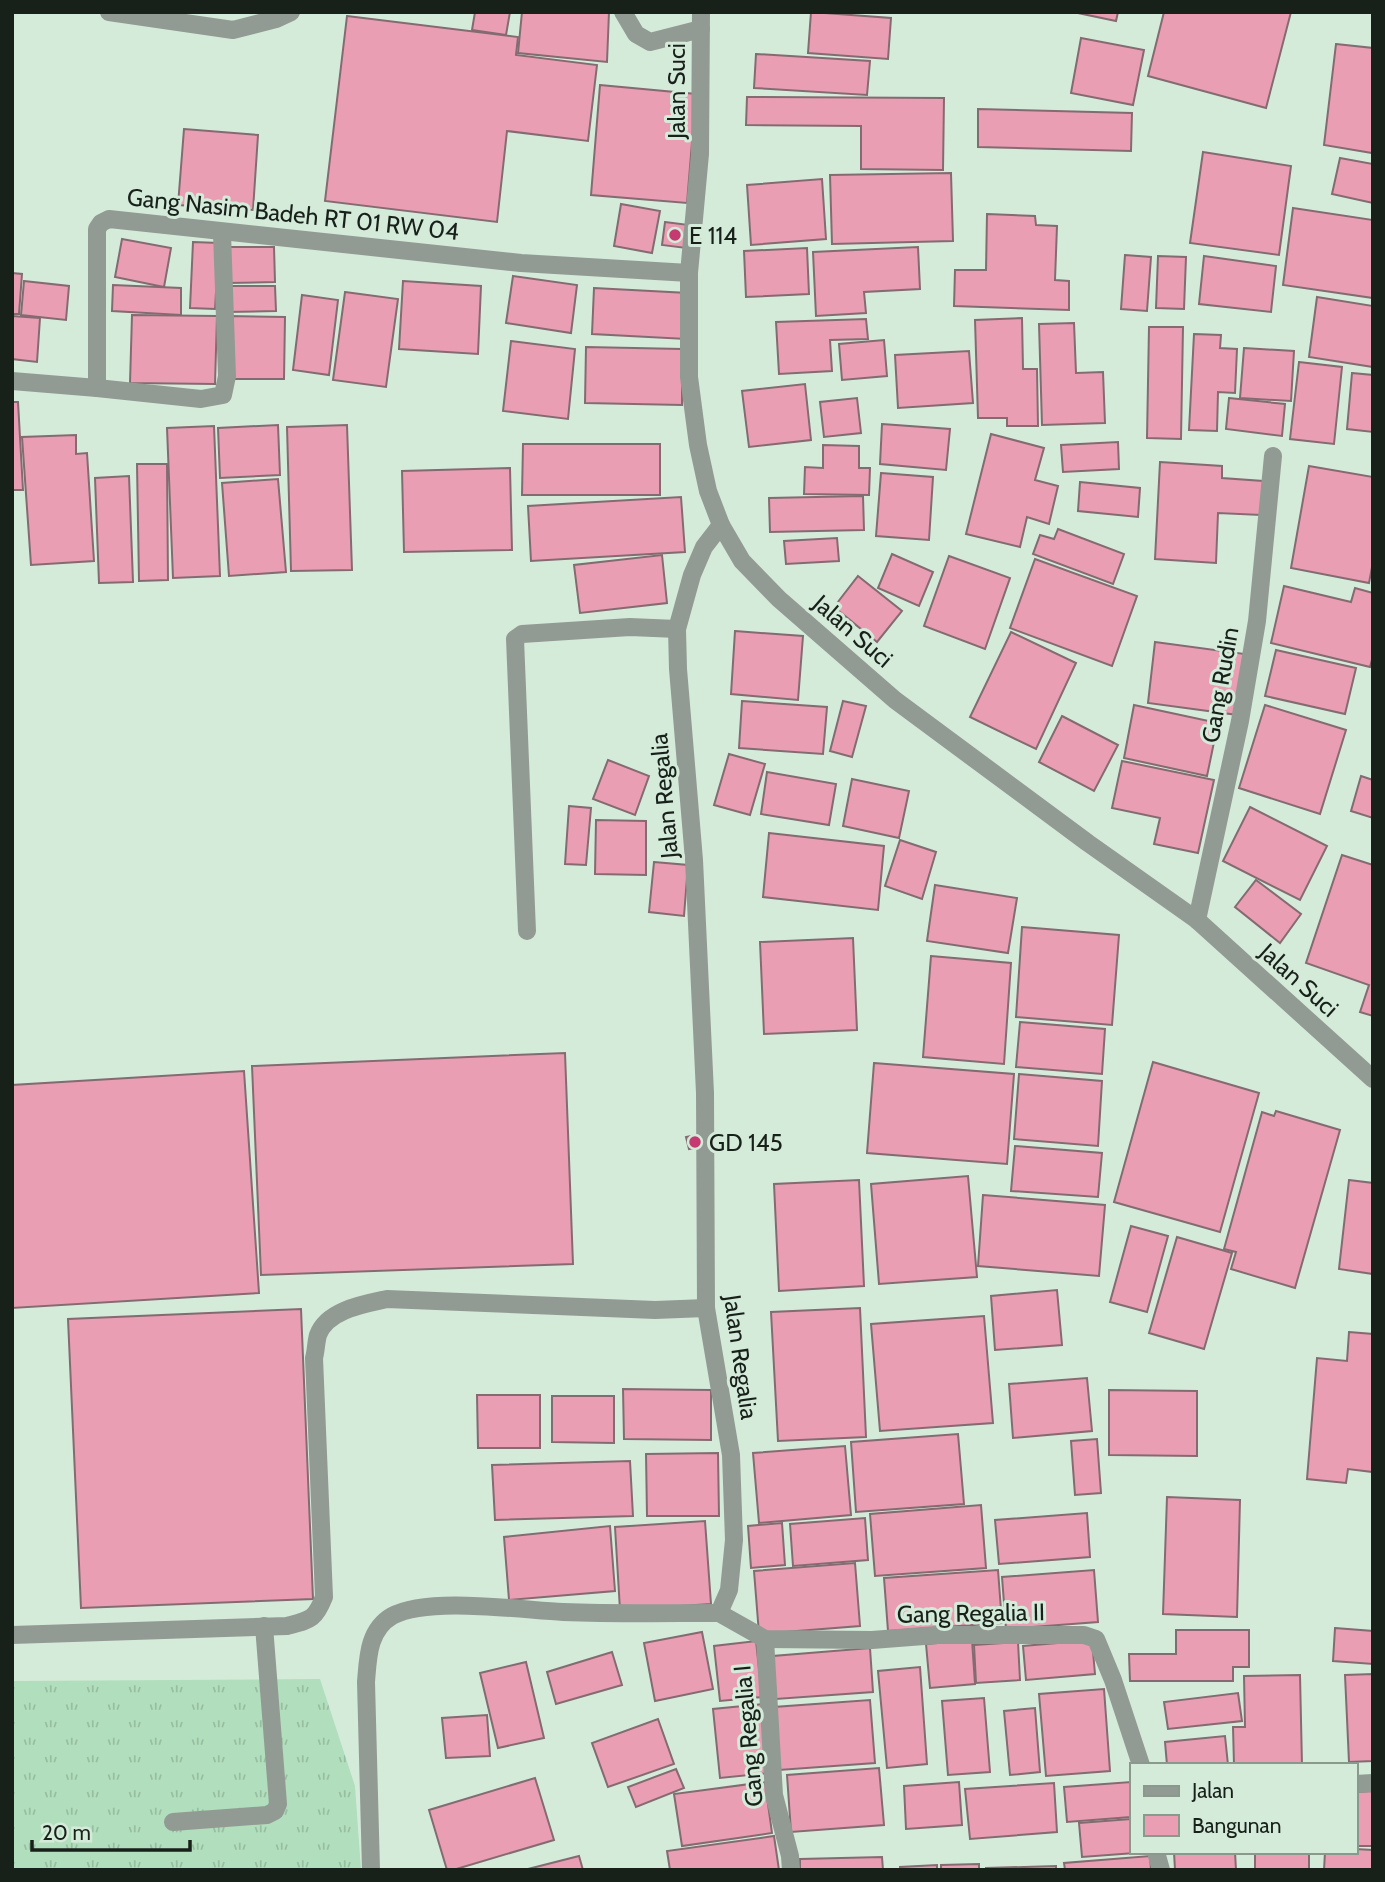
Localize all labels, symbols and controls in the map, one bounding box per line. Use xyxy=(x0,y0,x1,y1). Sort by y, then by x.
street label: Jalan Suci xyxy=(662,43,691,140)
street label: Gang Nasim Badeh RT 01 RW 04 xyxy=(126,182,460,246)
place label: E 114 xyxy=(689,221,737,250)
marker: E 114 xyxy=(667,227,683,243)
street label: Jalan Suci xyxy=(807,588,899,673)
street label: Gang Rudin xyxy=(1196,625,1244,745)
street label: Jalan Regalia xyxy=(644,732,684,861)
street label: Jalan Suci xyxy=(1253,936,1344,1023)
place label: GD 145 xyxy=(709,1128,783,1157)
marker: GD 145 xyxy=(687,1134,703,1150)
street label: Jalan Regalia xyxy=(718,1292,764,1422)
street label: Gang Regalia II xyxy=(897,1597,1045,1629)
street label: Gang Regalia I xyxy=(727,1664,769,1808)
legend xyxy=(1130,1763,1357,1854)
text: Jalan xyxy=(1191,1778,1234,1803)
scale bar xyxy=(32,1808,189,1852)
text: Bangunan xyxy=(1192,1813,1281,1838)
text: 20 m xyxy=(42,1820,91,1845)

